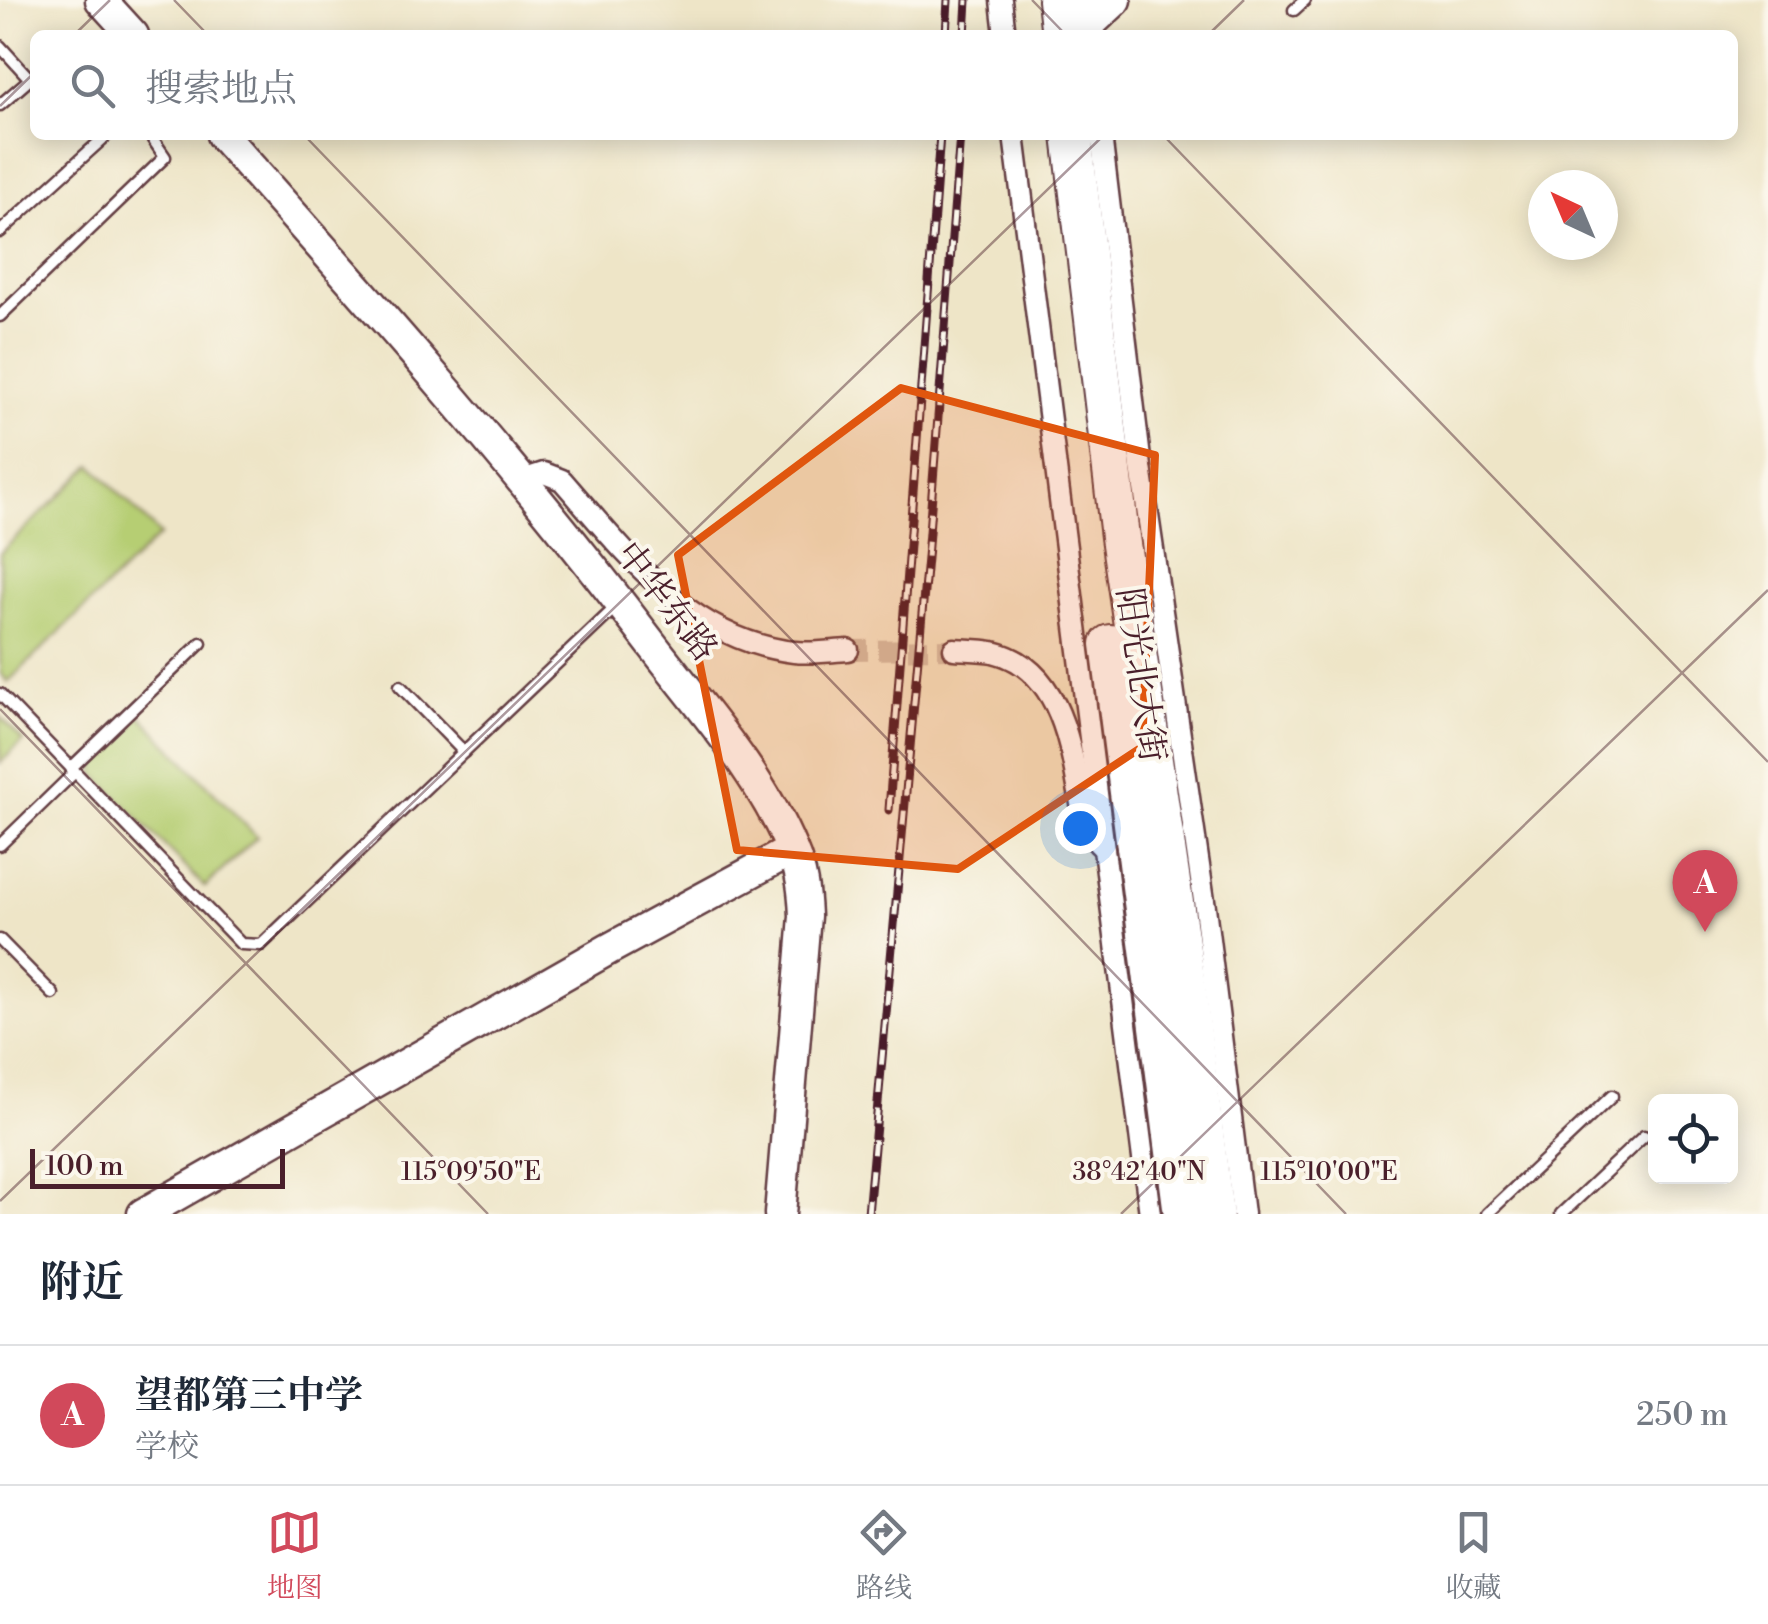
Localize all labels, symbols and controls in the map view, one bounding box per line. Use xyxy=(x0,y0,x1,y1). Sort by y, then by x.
search box xyxy=(30,30,1738,140)
icon: search xyxy=(65,58,120,113)
text: 搜索地点 xyxy=(145,66,297,113)
north arrow xyxy=(1528,170,1618,260)
street label: 中华东路 xyxy=(606,534,726,670)
street label: 阳光北大街 xyxy=(1107,585,1173,765)
your location xyxy=(1055,803,1106,854)
pin: A xyxy=(1672,850,1738,932)
map controls xyxy=(1648,1094,1738,1184)
button: locate xyxy=(1648,1094,1738,1184)
scale bar xyxy=(30,1144,285,1188)
text: 100 m xyxy=(45,1149,124,1184)
text: 115°09'50"E xyxy=(401,1157,541,1188)
text: 38°42'40"N xyxy=(1073,1157,1206,1188)
text: 115°10'00"E xyxy=(1260,1157,1398,1188)
text: 附近 xyxy=(40,1257,124,1310)
text: 望都第三中学 xyxy=(135,1373,363,1420)
text: A xyxy=(61,1395,84,1435)
text: 250 m xyxy=(1636,1395,1728,1435)
text: 学校 xyxy=(135,1427,199,1467)
tab: 地图 xyxy=(267,1505,323,1606)
tab: 路线 xyxy=(856,1505,912,1606)
tab: 收藏 xyxy=(1445,1505,1501,1606)

